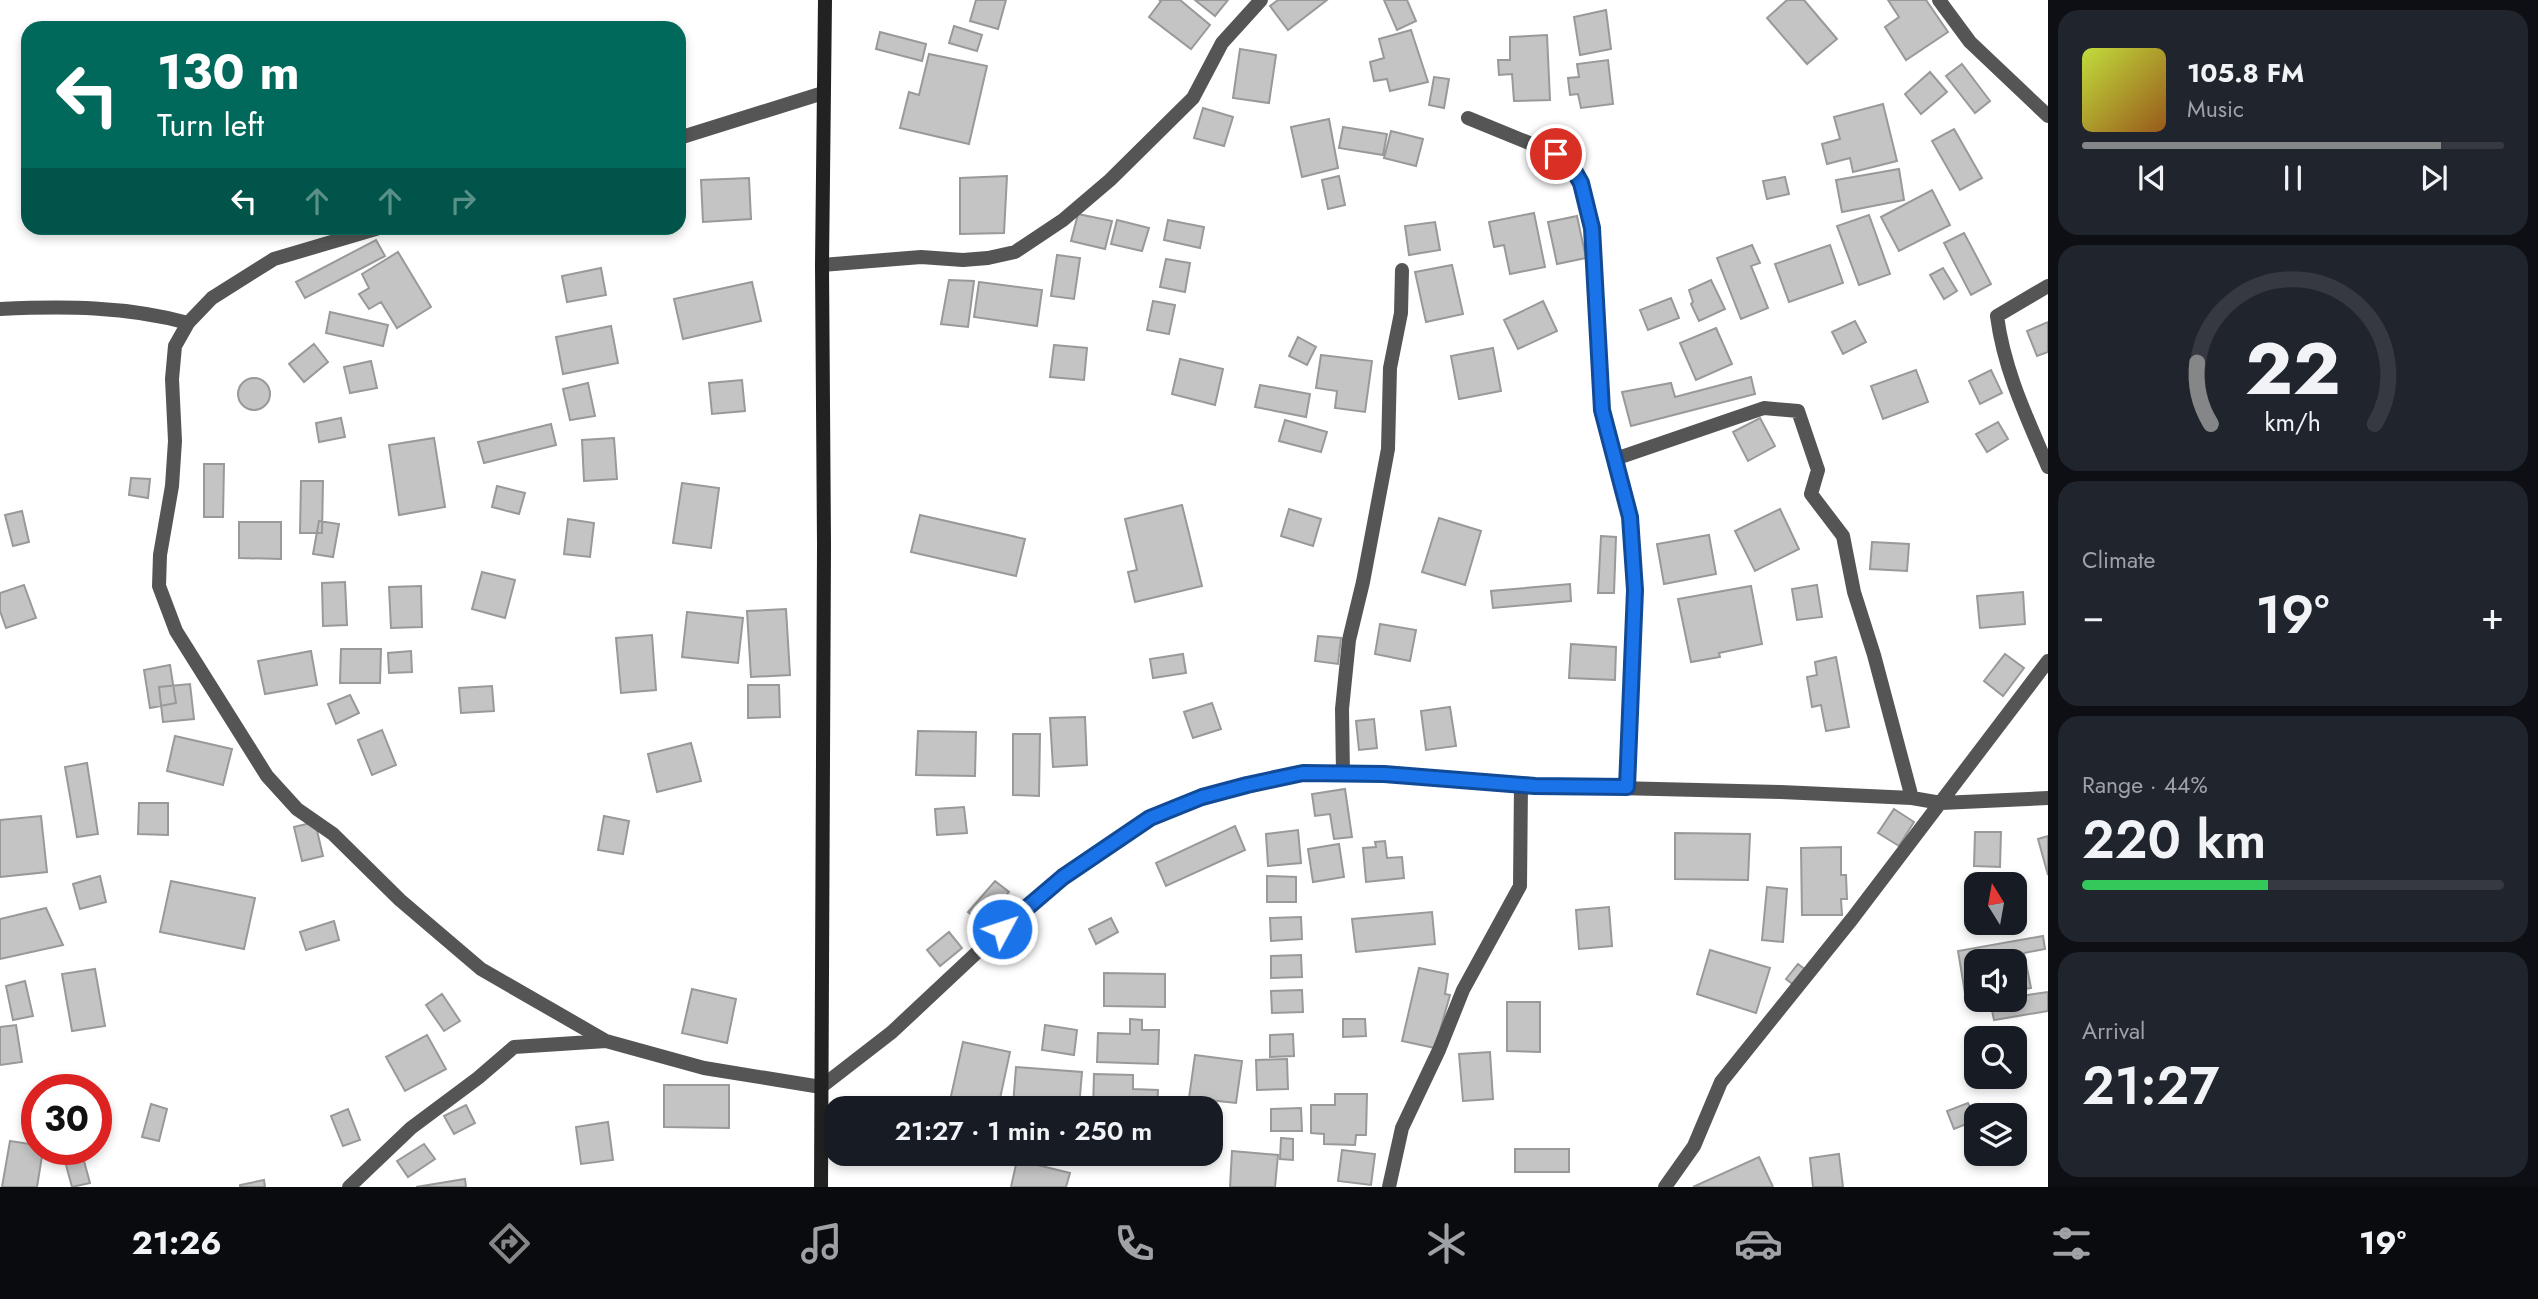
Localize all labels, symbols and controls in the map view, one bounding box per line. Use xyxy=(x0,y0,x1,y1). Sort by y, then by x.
text: 130 m xyxy=(157,37,300,107)
icon: left xyxy=(42,49,133,140)
text: 105.8 FM xyxy=(2187,54,2304,92)
text: Music xyxy=(2187,92,2244,126)
text: Turn left xyxy=(157,102,264,148)
pin xyxy=(1526,124,1586,184)
icon: arrive xyxy=(1537,135,1575,173)
icon: previous xyxy=(2133,159,2171,197)
icon: pause xyxy=(2274,159,2312,197)
icon: next xyxy=(2415,159,2453,197)
icon: left xyxy=(225,182,263,220)
icon: ahead xyxy=(298,182,336,220)
icon: ahead xyxy=(371,182,409,220)
icon: right xyxy=(444,182,482,220)
text: 22 xyxy=(2245,317,2341,422)
text: km/h xyxy=(2265,404,2321,440)
text: Climate xyxy=(2082,543,2155,577)
text: 19° xyxy=(2256,577,2330,653)
text: − xyxy=(2082,588,2104,643)
text: + xyxy=(2481,588,2504,643)
text: Range · 44% xyxy=(2082,768,2208,802)
text: 220 km xyxy=(2082,802,2266,878)
north arrow xyxy=(1964,872,2026,934)
map controls xyxy=(1964,872,2027,1166)
position arrow xyxy=(965,892,1039,966)
button: sound xyxy=(1964,949,2027,1012)
text: Arrival xyxy=(2082,1014,2145,1048)
button: search xyxy=(1964,1026,2027,1089)
text: 21:27 xyxy=(2082,1048,2219,1124)
speed limit sign: 30 xyxy=(21,1074,112,1165)
button: layers xyxy=(1964,1103,2027,1166)
text: 21:27 · 1 min · 250 m xyxy=(895,1112,1152,1150)
icon: directions xyxy=(485,1219,534,1268)
icon: music xyxy=(797,1219,846,1268)
icon: phone xyxy=(1110,1219,1159,1268)
icon: climate xyxy=(1422,1219,1471,1268)
icon: car xyxy=(1734,1219,1783,1268)
icon: filters xyxy=(2047,1219,2096,1268)
text: 21:26 xyxy=(132,1220,222,1266)
text: 19° xyxy=(2359,1220,2406,1266)

